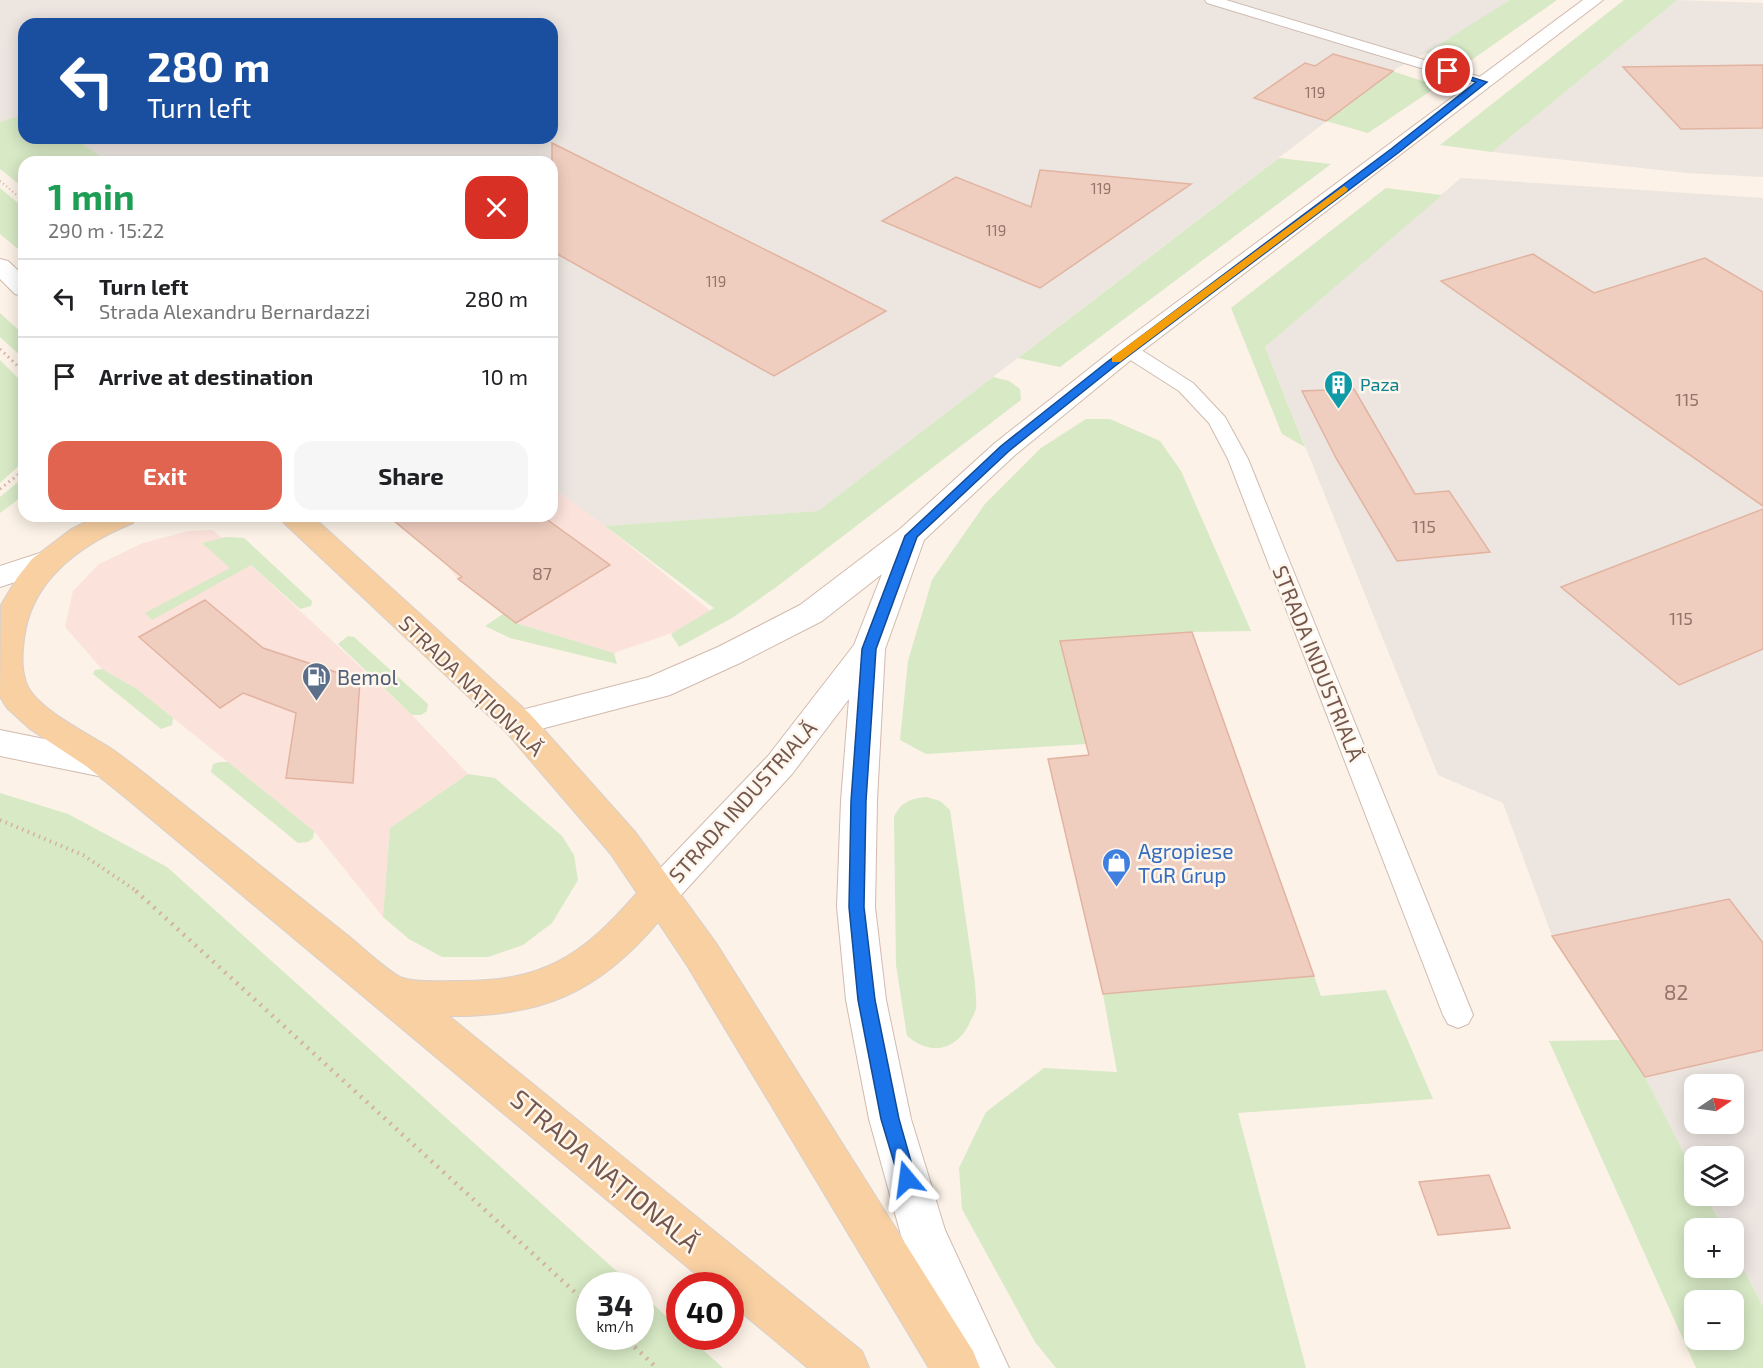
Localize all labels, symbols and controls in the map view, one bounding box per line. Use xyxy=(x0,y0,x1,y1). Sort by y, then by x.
text: 280 m xyxy=(147,40,270,90)
icon: left xyxy=(48,42,126,120)
pin xyxy=(1422,45,1473,96)
icon: arrive xyxy=(1431,54,1464,87)
house number: 119 xyxy=(1305,83,1325,101)
text: Turn left xyxy=(147,91,251,123)
text: 1 min xyxy=(48,174,135,217)
button: close xyxy=(465,176,528,239)
house number: 119 xyxy=(1091,179,1111,197)
text: 290 m · 15:22 xyxy=(48,218,164,242)
house number: 119 xyxy=(986,221,1006,239)
house number: 119 xyxy=(706,272,726,290)
text: Turn left xyxy=(99,273,188,299)
icon: left xyxy=(48,282,81,315)
text: 280 m xyxy=(465,285,528,311)
text: Strada Alexandru Bernardazzi xyxy=(99,299,370,323)
icon: arrive xyxy=(48,360,81,393)
text: Arrive at destination xyxy=(99,363,313,389)
text: 10 m xyxy=(482,363,528,389)
building icon: Paza xyxy=(1323,368,1355,410)
place label: Paza xyxy=(1360,373,1400,395)
house number: 115 xyxy=(1675,388,1699,410)
button: Exit xyxy=(48,441,282,510)
button: Share xyxy=(294,441,528,510)
house number: 115 xyxy=(1412,515,1436,537)
house number: 87 xyxy=(532,562,552,584)
street label: STRADA INDUSTRIALĂ xyxy=(1268,562,1370,764)
house number: 115 xyxy=(1669,607,1693,629)
street label: STRADA NAȚIONALĂ xyxy=(393,610,549,762)
fuel station icon: Bemol xyxy=(300,660,332,702)
place label: Bemol xyxy=(337,664,399,689)
street label: STRADA INDUSTRIALĂ xyxy=(663,715,821,887)
place label: Agropiese TGR Grup xyxy=(1138,838,1233,887)
shop icon: Agropiese TGR Grup xyxy=(1101,846,1133,888)
house number: 82 xyxy=(1664,979,1688,1004)
north arrow xyxy=(1684,1074,1744,1134)
map controls xyxy=(1684,1074,1744,1350)
street label: STRADA NAȚIONALĂ xyxy=(504,1082,707,1259)
button: layers xyxy=(1684,1146,1744,1206)
position arrow xyxy=(875,1147,939,1211)
button: + xyxy=(1684,1218,1744,1278)
speed limit sign: 40 xyxy=(666,1272,744,1350)
text: 34 xyxy=(597,1286,633,1322)
button: − xyxy=(1684,1290,1744,1350)
text: km/h xyxy=(596,1317,634,1335)

